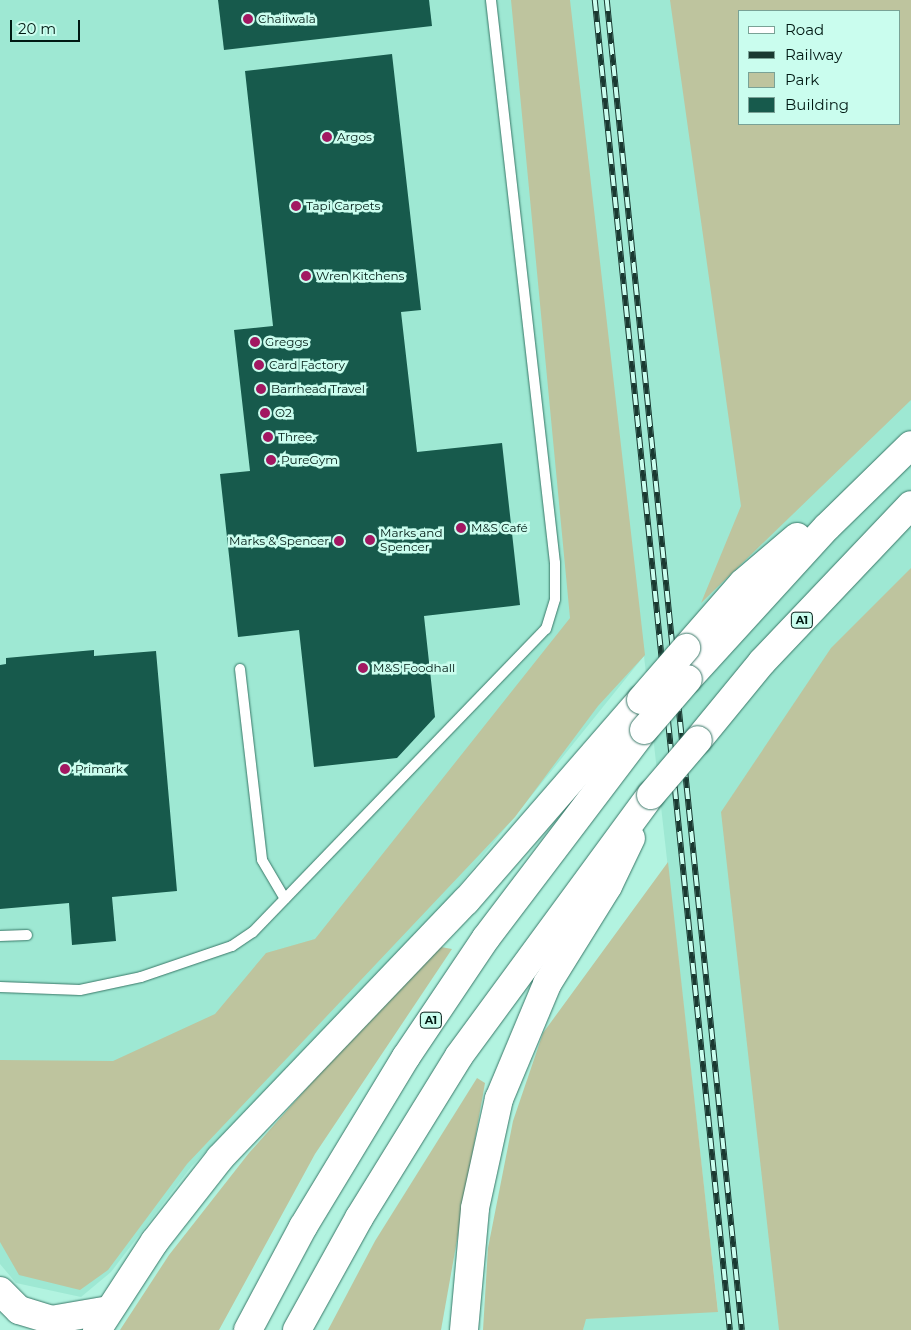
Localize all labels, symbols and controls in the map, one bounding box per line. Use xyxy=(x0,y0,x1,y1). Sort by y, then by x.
scale bar xyxy=(12,10,82,42)
legend xyxy=(738,10,901,125)
place label: Chaiiwala xyxy=(258,12,316,26)
marker: Chaiiwala xyxy=(242,13,254,25)
text: 20 m xyxy=(18,19,56,38)
text: Road xyxy=(785,20,824,39)
text: Railway xyxy=(785,45,842,64)
text: Park xyxy=(785,70,819,89)
text: Building xyxy=(785,95,849,114)
place label: Argos xyxy=(337,130,372,144)
marker: Argos xyxy=(321,131,333,143)
place label: Tapi Carpets xyxy=(306,199,380,213)
marker: Tapi Carpets xyxy=(290,200,302,212)
place label: Wren Kitchens xyxy=(316,269,404,283)
marker: Wren Kitchens xyxy=(300,270,312,282)
place label: Greggs xyxy=(265,335,308,349)
marker: Greggs xyxy=(249,336,261,348)
place label: Card Factory xyxy=(269,358,345,372)
marker: Card Factory xyxy=(253,359,265,371)
place label: Barrhead Travel xyxy=(271,382,365,396)
marker: Barrhead Travel xyxy=(255,383,267,395)
place label: O2 xyxy=(275,406,292,420)
marker: O2 xyxy=(259,407,271,419)
place label: Three. xyxy=(278,430,315,444)
marker: Three. xyxy=(262,431,274,443)
place label: PureGym xyxy=(281,453,338,467)
marker: PureGym xyxy=(265,454,277,466)
place label: M&S Café xyxy=(471,521,528,535)
marker: M&S Café xyxy=(455,522,467,534)
place label: Marks and Spencer xyxy=(380,526,443,554)
place label: Marks & Spencer xyxy=(229,534,329,548)
marker: Marks and Spencer xyxy=(364,534,376,546)
marker: Marks & Spencer xyxy=(333,535,345,547)
road number: A1 xyxy=(791,612,813,628)
place label: M&S Foodhall xyxy=(373,661,455,675)
marker: M&S Foodhall xyxy=(357,662,369,674)
place label: Primark xyxy=(75,762,123,776)
marker: Primark xyxy=(59,763,71,775)
road number: A1 xyxy=(420,1012,442,1028)

